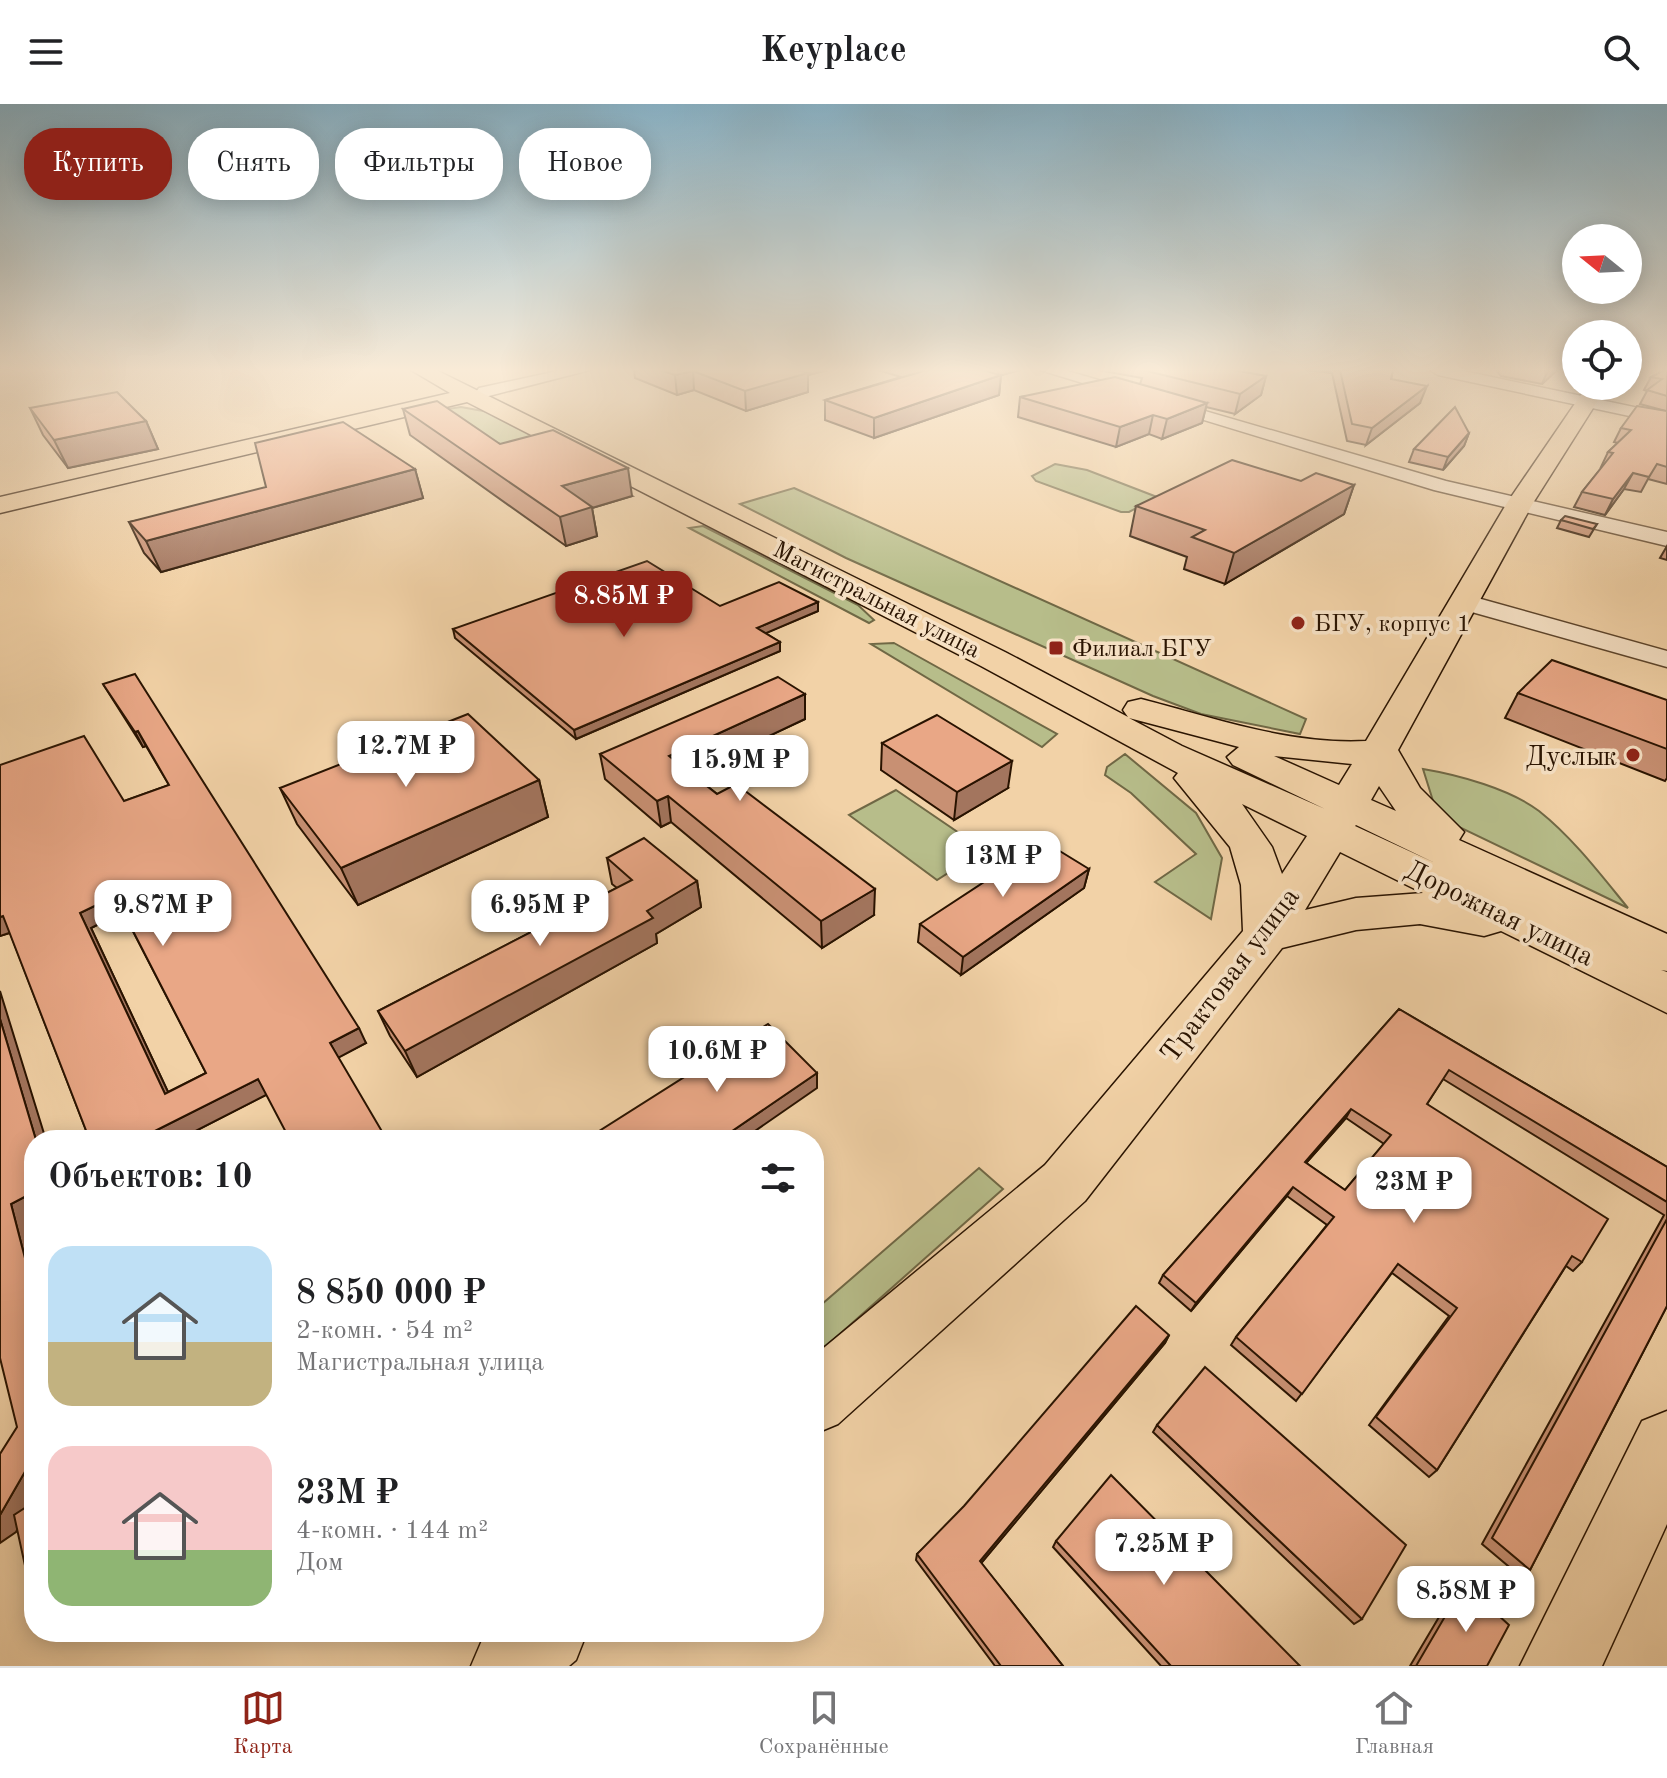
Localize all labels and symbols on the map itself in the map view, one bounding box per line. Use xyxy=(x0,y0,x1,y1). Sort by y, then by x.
north arrow xyxy=(1562,224,1642,304)
street label: Магистральная улица xyxy=(769,538,984,664)
pin: 8.85M ₽ xyxy=(550,571,698,639)
place label: БГУ, корпус 1 xyxy=(1314,613,1471,637)
marker: БГУ, корпус 1 xyxy=(1289,614,1307,632)
place label: Филиал БГУ xyxy=(1072,638,1212,662)
marker: Филиал БГУ xyxy=(1047,639,1065,657)
pin: 12.7M ₽ xyxy=(332,721,480,789)
pin: 15.9M ₽ xyxy=(666,735,814,803)
place label: Дуслык xyxy=(1525,744,1617,772)
marker: Дуслык xyxy=(1624,746,1642,764)
pin: 13M ₽ xyxy=(947,831,1059,899)
street label: Дорожная улица xyxy=(1400,857,1598,973)
pin: 9.87M ₽ xyxy=(89,880,237,948)
pin: 6.95M ₽ xyxy=(466,880,614,948)
street label: Трактовая улица xyxy=(1157,883,1306,1068)
pin: 10.6M ₽ xyxy=(643,1026,791,1094)
pin: 23M ₽ xyxy=(1358,1157,1470,1225)
pin: 7.25M ₽ xyxy=(1090,1519,1238,1587)
pin: 8.58M ₽ xyxy=(1392,1566,1540,1634)

